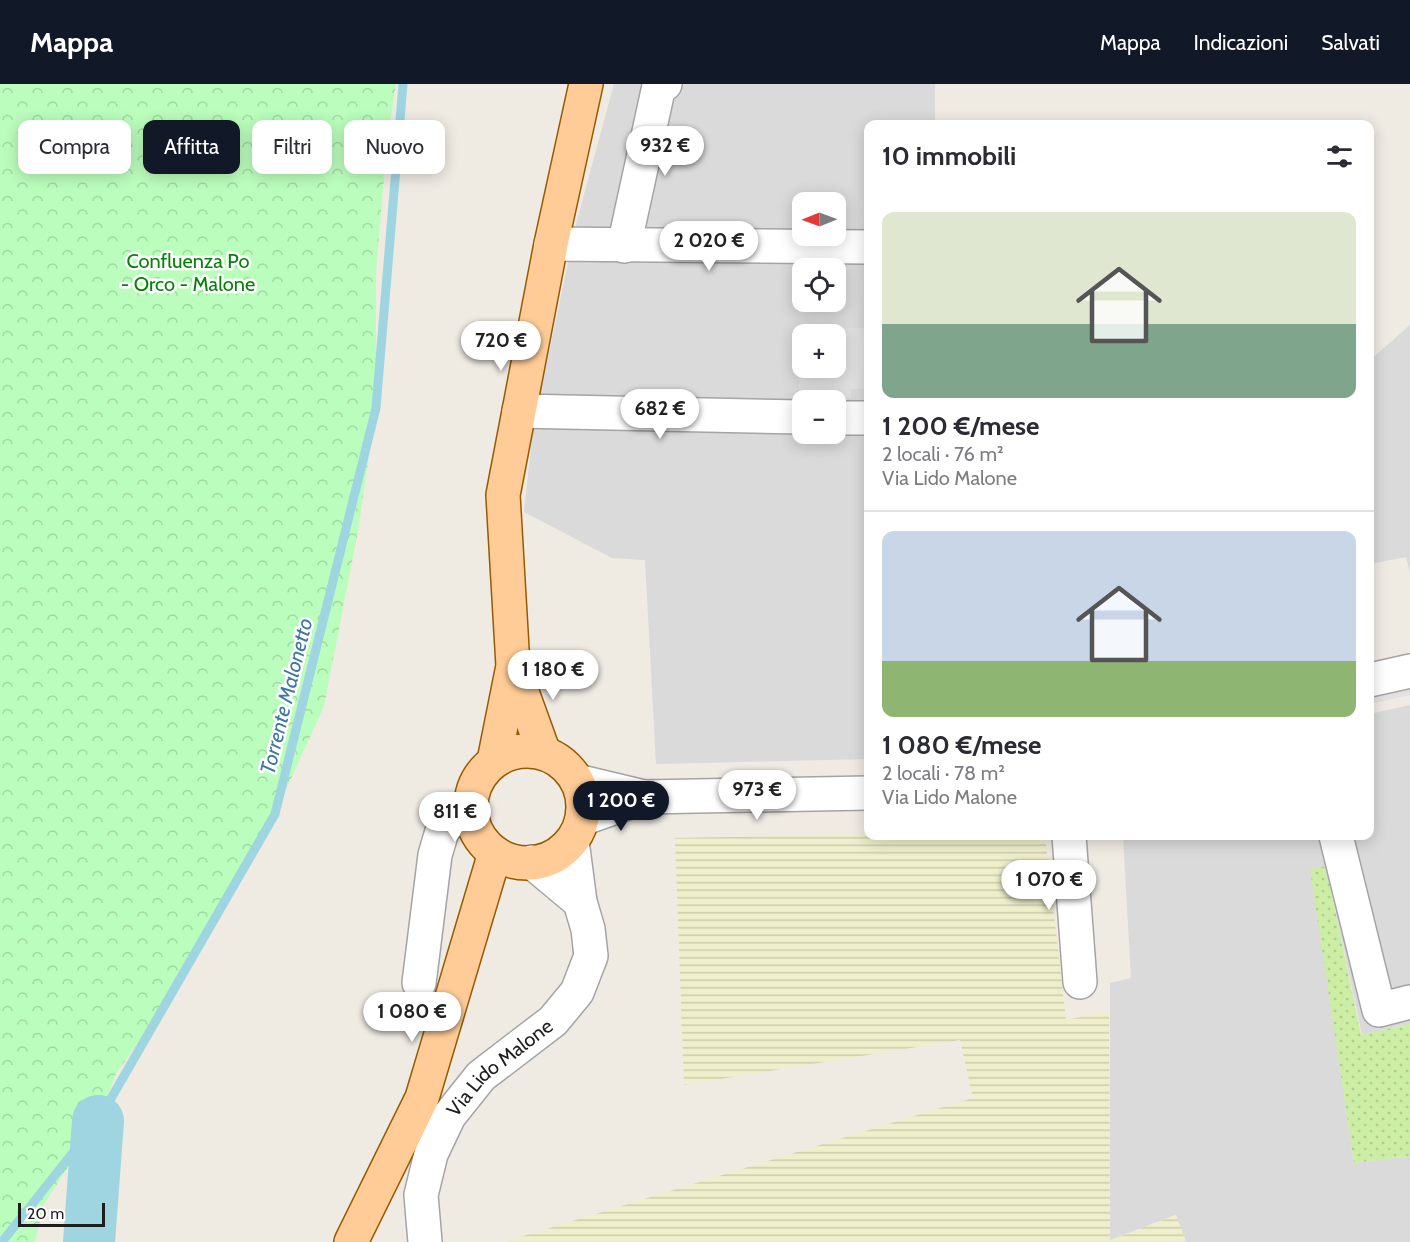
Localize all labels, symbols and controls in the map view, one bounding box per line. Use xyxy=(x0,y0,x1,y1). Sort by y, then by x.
text: Mappa xyxy=(30,25,113,59)
text: Mappa xyxy=(1100,30,1161,55)
text: Indicazioni xyxy=(1194,30,1288,55)
text: Salvati xyxy=(1321,30,1380,55)
chip: Compra xyxy=(18,120,131,174)
chip: Affitta xyxy=(143,120,240,174)
chip: Filtri xyxy=(252,120,332,174)
chip: Nuovo xyxy=(344,120,445,174)
pin: 932 € xyxy=(623,126,707,177)
text: 932 € xyxy=(640,133,690,157)
text: 10 immobili xyxy=(882,140,1016,172)
icon: filters xyxy=(1323,140,1356,173)
north arrow xyxy=(792,192,846,246)
map controls xyxy=(792,192,846,444)
pin: 2 020 € xyxy=(654,221,764,272)
text: 2 020 € xyxy=(673,228,745,252)
park label: Confluenza Po - Orco - Malone xyxy=(121,249,255,296)
icon: home xyxy=(1065,251,1173,359)
button: locate xyxy=(792,258,846,312)
pin: 720 € xyxy=(459,321,543,372)
button: + xyxy=(792,324,846,378)
text: 720 € xyxy=(475,328,527,352)
pin: 682 € xyxy=(618,389,702,440)
button: − xyxy=(792,390,846,444)
text: 682 € xyxy=(634,396,686,420)
text: 1 200 €/mese xyxy=(882,410,1039,442)
text: 2 locali · 76 m² xyxy=(882,442,1004,466)
text: Via Lido Malone xyxy=(882,466,1017,490)
icon: home xyxy=(1065,570,1173,678)
water label: Torrente Malonetto xyxy=(255,615,317,777)
pin: 1 180 € xyxy=(498,650,608,701)
text: 1 180 € xyxy=(522,657,584,681)
text: 1 080 €/mese xyxy=(882,729,1041,761)
text: 2 locali · 78 m² xyxy=(882,761,1005,785)
pin: 973 € xyxy=(715,770,799,821)
text: 973 € xyxy=(732,777,782,801)
pin: 1 200 € xyxy=(566,781,676,832)
text: Via Lido Malone xyxy=(882,785,1017,809)
text: 1 200 € xyxy=(587,788,655,812)
pin: 811 € xyxy=(413,792,497,843)
text: 811 € xyxy=(433,799,477,823)
pin: 1 070 € xyxy=(994,860,1104,911)
text: 1 070 € xyxy=(1015,867,1083,891)
pin: 1 080 € xyxy=(357,992,467,1043)
text: 1 080 € xyxy=(377,999,447,1023)
street label: Via Lido Malone xyxy=(442,1014,557,1121)
scale bar xyxy=(18,1200,105,1228)
text: 20 m xyxy=(27,1204,64,1223)

